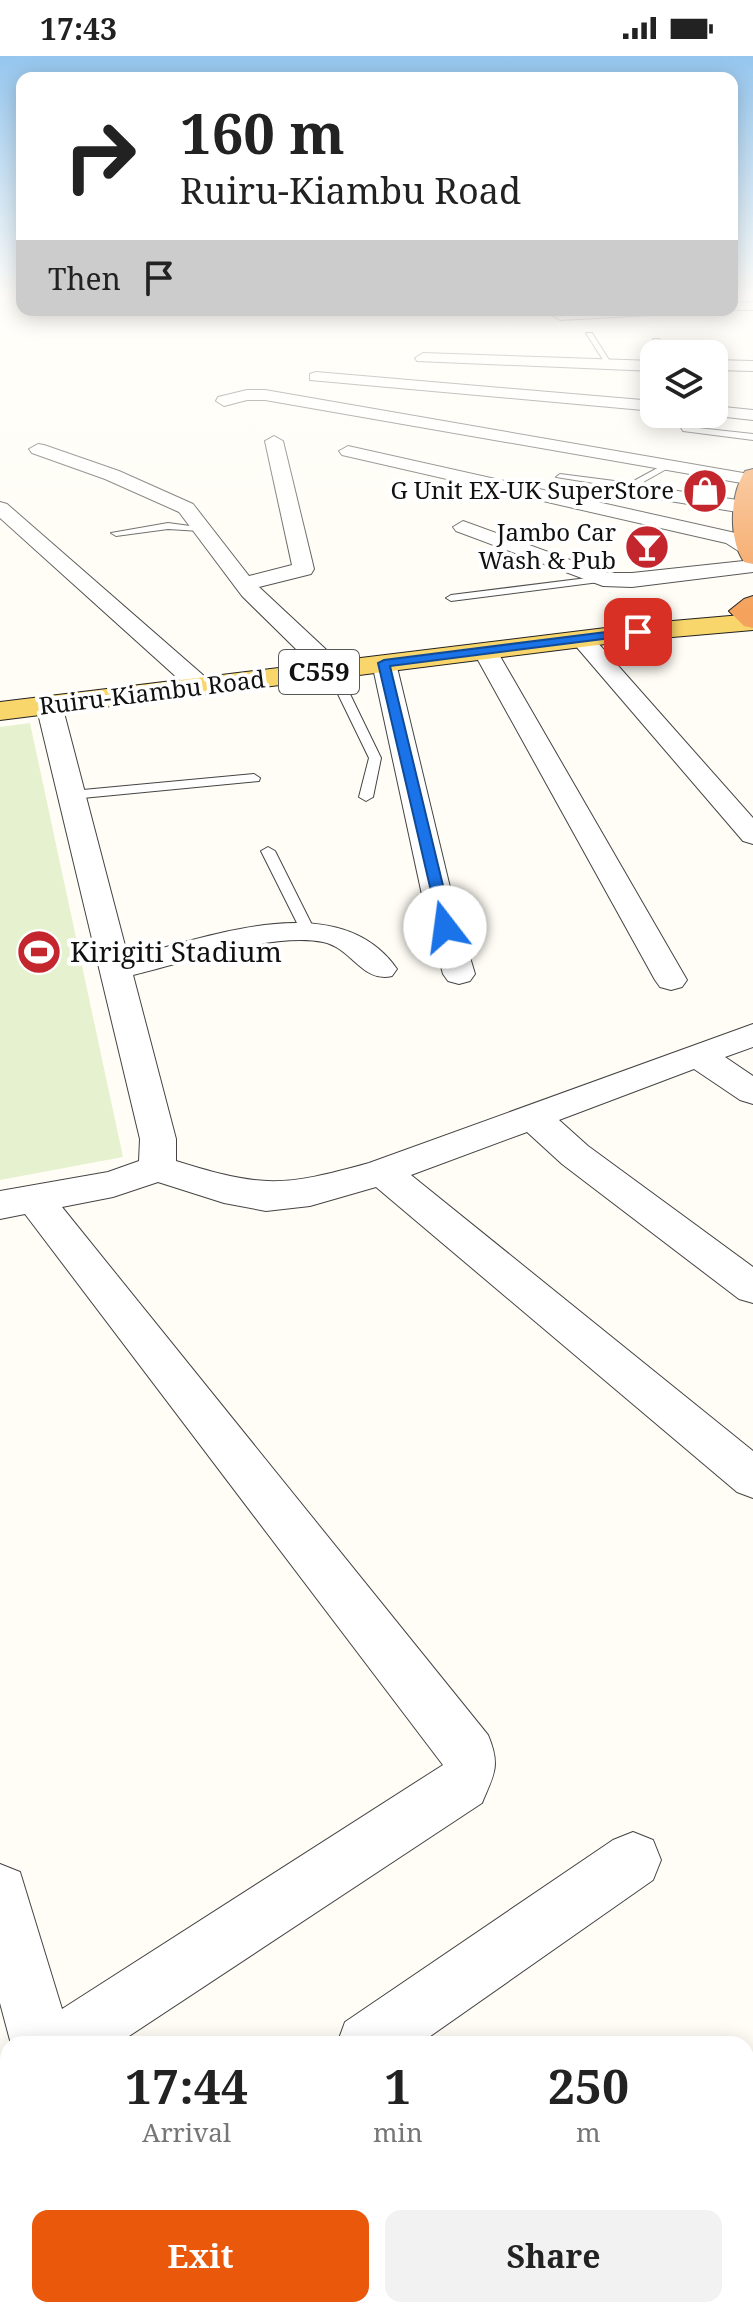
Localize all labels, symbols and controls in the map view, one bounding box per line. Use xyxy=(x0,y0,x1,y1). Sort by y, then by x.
text: 17:43 xyxy=(40,8,117,49)
text: 160 m xyxy=(180,94,345,170)
icon: right xyxy=(48,104,152,208)
text: Ruiru-Kiambu Road xyxy=(180,166,521,215)
icon: arrive xyxy=(137,256,181,300)
text: Then xyxy=(48,258,121,299)
map controls xyxy=(640,340,728,428)
button: layers xyxy=(640,340,728,428)
shop icon: G Unit EX-UK SuperStore xyxy=(681,467,729,515)
place label: G Unit EX-UK SuperStore xyxy=(390,473,674,506)
place label: Jambo Car Wash & Pub xyxy=(478,515,616,576)
bar icon: Jambo Car Wash & Pub xyxy=(623,523,671,571)
pin xyxy=(604,598,672,666)
icon: arrive xyxy=(616,610,660,654)
road number: C559 xyxy=(279,650,359,694)
street label: Ruiru-Kiambu Road xyxy=(37,661,267,722)
position arrow xyxy=(403,885,487,969)
sports icon: Kirigiti Stadium xyxy=(15,928,63,976)
place label: Kirigiti Stadium xyxy=(70,932,282,970)
text: 17:44 xyxy=(125,2053,248,2118)
text: 1 xyxy=(384,2053,411,2118)
text: 250 xyxy=(548,2053,629,2118)
text: Arrival xyxy=(142,2114,231,2150)
text: min xyxy=(373,2114,423,2150)
text: m xyxy=(576,2114,601,2150)
button: Exit xyxy=(32,2210,369,2302)
button: Share xyxy=(385,2210,722,2302)

